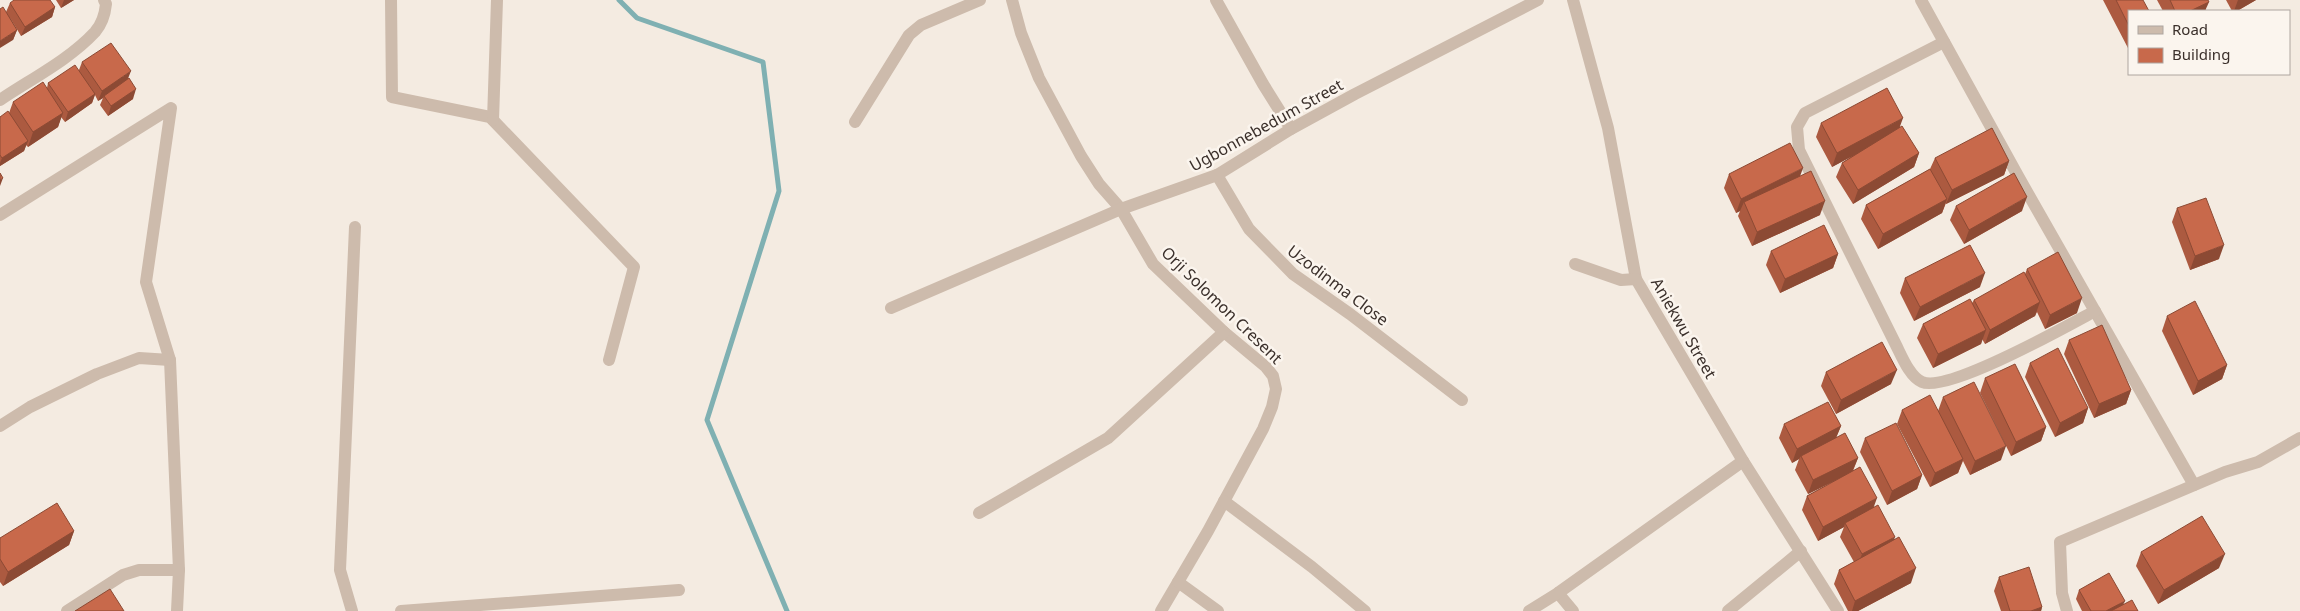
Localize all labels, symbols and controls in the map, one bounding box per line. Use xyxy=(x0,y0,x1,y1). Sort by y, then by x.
legend xyxy=(2128,10,2290,75)
text: Road xyxy=(2172,19,2208,39)
text: Building xyxy=(2172,44,2230,64)
street label: Ugbonnebedum Street xyxy=(1185,74,1347,176)
street label: Uzodinma Close xyxy=(1283,240,1393,330)
street label: Orji Solomon Cresent xyxy=(1157,241,1287,369)
street label: Aniekwu Street xyxy=(1646,274,1722,383)

